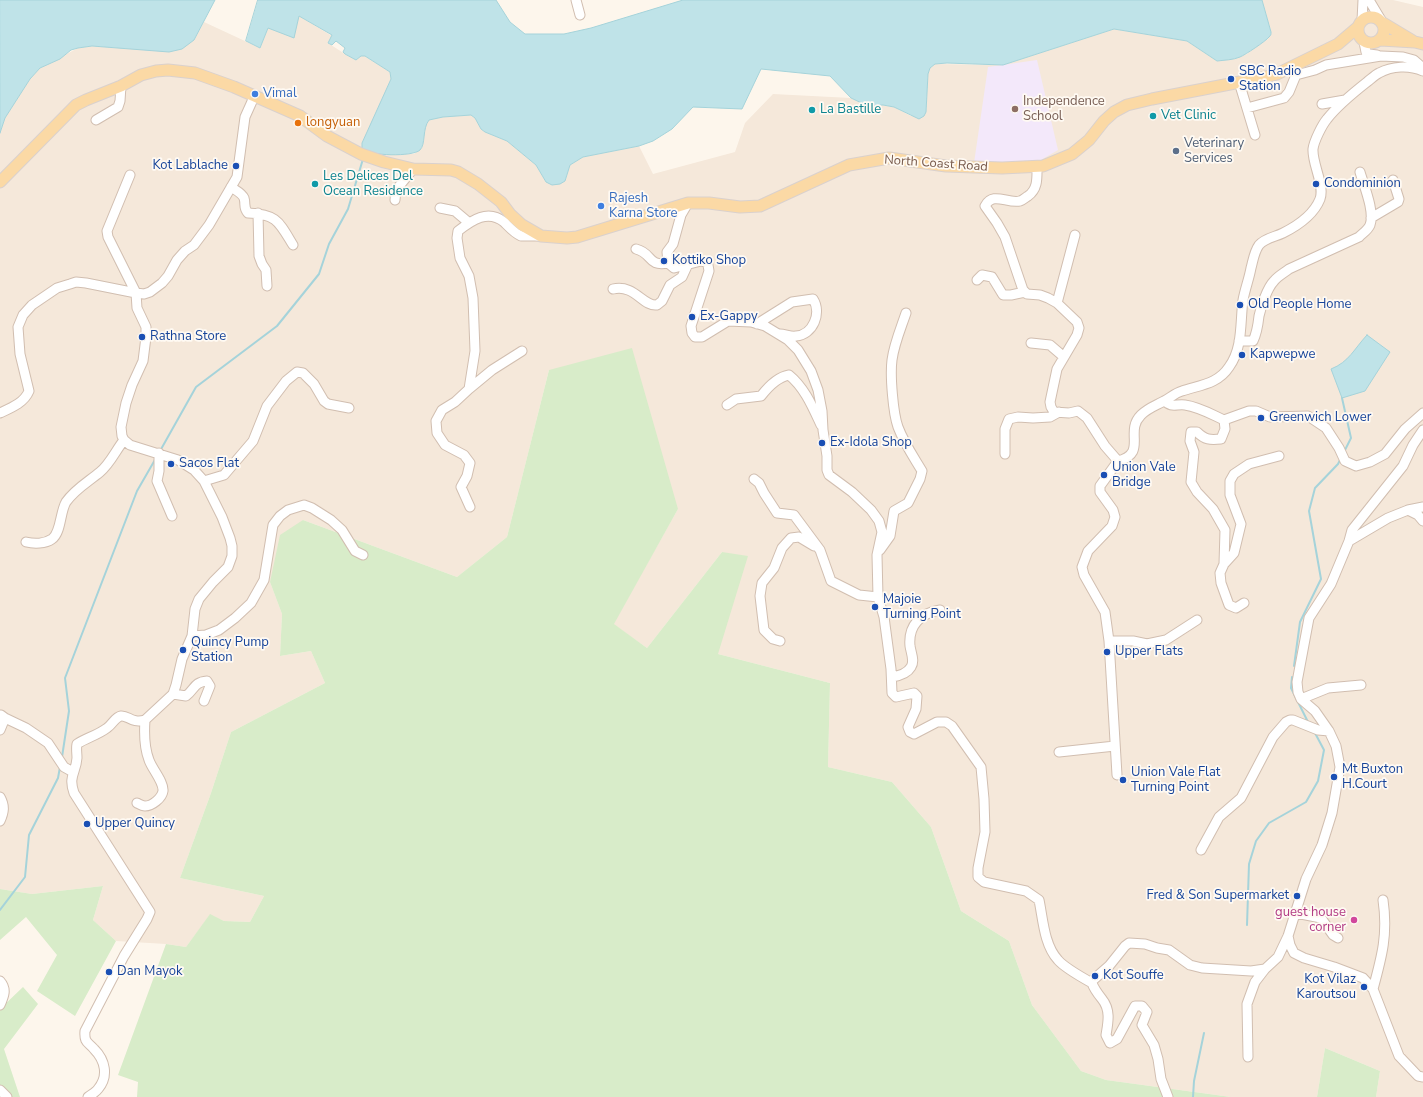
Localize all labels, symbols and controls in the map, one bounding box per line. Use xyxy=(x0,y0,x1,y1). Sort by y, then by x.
place label: SBC Radio Station xyxy=(1239,64,1301,95)
marker: SBC Radio Station xyxy=(1226,74,1236,84)
place label: Vimal xyxy=(263,86,297,102)
marker: Vimal xyxy=(250,89,260,99)
place label: Independence School xyxy=(1023,94,1105,125)
place label: La Bastille xyxy=(820,102,881,118)
marker: Independence School xyxy=(1010,104,1020,114)
marker: La Bastille xyxy=(807,105,817,115)
place label: Vet Clinic xyxy=(1161,108,1216,124)
marker: Vet Clinic xyxy=(1148,111,1158,121)
place label: longyuan xyxy=(306,115,360,131)
marker: longyuan xyxy=(293,118,303,128)
place label: Veterinary Services xyxy=(1184,136,1244,167)
marker: Veterinary Services xyxy=(1171,146,1181,156)
street label: North Coast Road xyxy=(884,153,988,175)
place label: Kot Lablache xyxy=(152,158,228,174)
marker: Kot Lablache xyxy=(231,161,241,171)
place label: Les Delices Del Ocean Residence xyxy=(323,169,423,200)
place label: Condominion xyxy=(1324,176,1401,192)
marker: Les Delices Del Ocean Residence xyxy=(310,179,320,189)
marker: Condominion xyxy=(1311,179,1321,189)
place label: Rajesh Karna Store xyxy=(609,191,677,222)
marker: Rajesh Karna Store xyxy=(596,201,606,211)
place label: Kottiko Shop xyxy=(672,253,746,269)
marker: Kottiko Shop xyxy=(659,256,669,266)
place label: Old People Home xyxy=(1248,297,1352,313)
marker: Old People Home xyxy=(1235,300,1245,310)
place label: Ex-Gappy xyxy=(700,309,758,325)
marker: Ex-Gappy xyxy=(687,312,697,322)
place label: Rathna Store xyxy=(150,329,226,345)
marker: Rathna Store xyxy=(137,332,147,342)
place label: Kapwepwe xyxy=(1250,347,1315,363)
marker: Kapwepwe xyxy=(1237,350,1247,360)
place label: Greenwich Lower xyxy=(1269,410,1371,426)
marker: Greenwich Lower xyxy=(1256,413,1266,423)
place label: Ex-Idola Shop xyxy=(830,435,912,451)
marker: Ex-Idola Shop xyxy=(817,438,827,448)
place label: Sacos Flat xyxy=(179,456,239,472)
marker: Sacos Flat xyxy=(166,459,176,469)
place label: Union Vale Bridge xyxy=(1112,460,1176,491)
marker: Union Vale Bridge xyxy=(1099,470,1109,480)
place label: Majoie Turning Point xyxy=(883,592,961,623)
marker: Majoie Turning Point xyxy=(870,602,880,612)
place label: Quincy Pump Station xyxy=(191,635,269,666)
place label: Upper Flats xyxy=(1115,644,1183,660)
marker: Quincy Pump Station xyxy=(178,645,188,655)
marker: Upper Flats xyxy=(1102,647,1112,657)
place label: Mt Buxton H.Court xyxy=(1342,762,1403,793)
place label: Union Vale Flat Turning Point xyxy=(1131,765,1220,796)
marker: Mt Buxton H.Court xyxy=(1329,772,1339,782)
marker: Union Vale Flat Turning Point xyxy=(1118,775,1128,785)
place label: Upper Quincy xyxy=(95,816,175,832)
marker: Upper Quincy xyxy=(82,819,92,829)
place label: Fred & Son Supermarket xyxy=(1146,888,1289,904)
marker: Fred & Son Supermarket xyxy=(1292,891,1302,901)
place label: guest house corner xyxy=(1275,905,1346,936)
marker: guest house corner xyxy=(1349,915,1359,925)
place label: Dan Mayok xyxy=(117,964,183,980)
marker: Dan Mayok xyxy=(104,967,114,977)
place label: Kot Souffe xyxy=(1103,968,1164,984)
marker: Kot Souffe xyxy=(1090,971,1100,981)
place label: Kot Vilaz Karoutsou xyxy=(1297,972,1356,1003)
marker: Kot Vilaz Karoutsou xyxy=(1359,982,1369,992)

